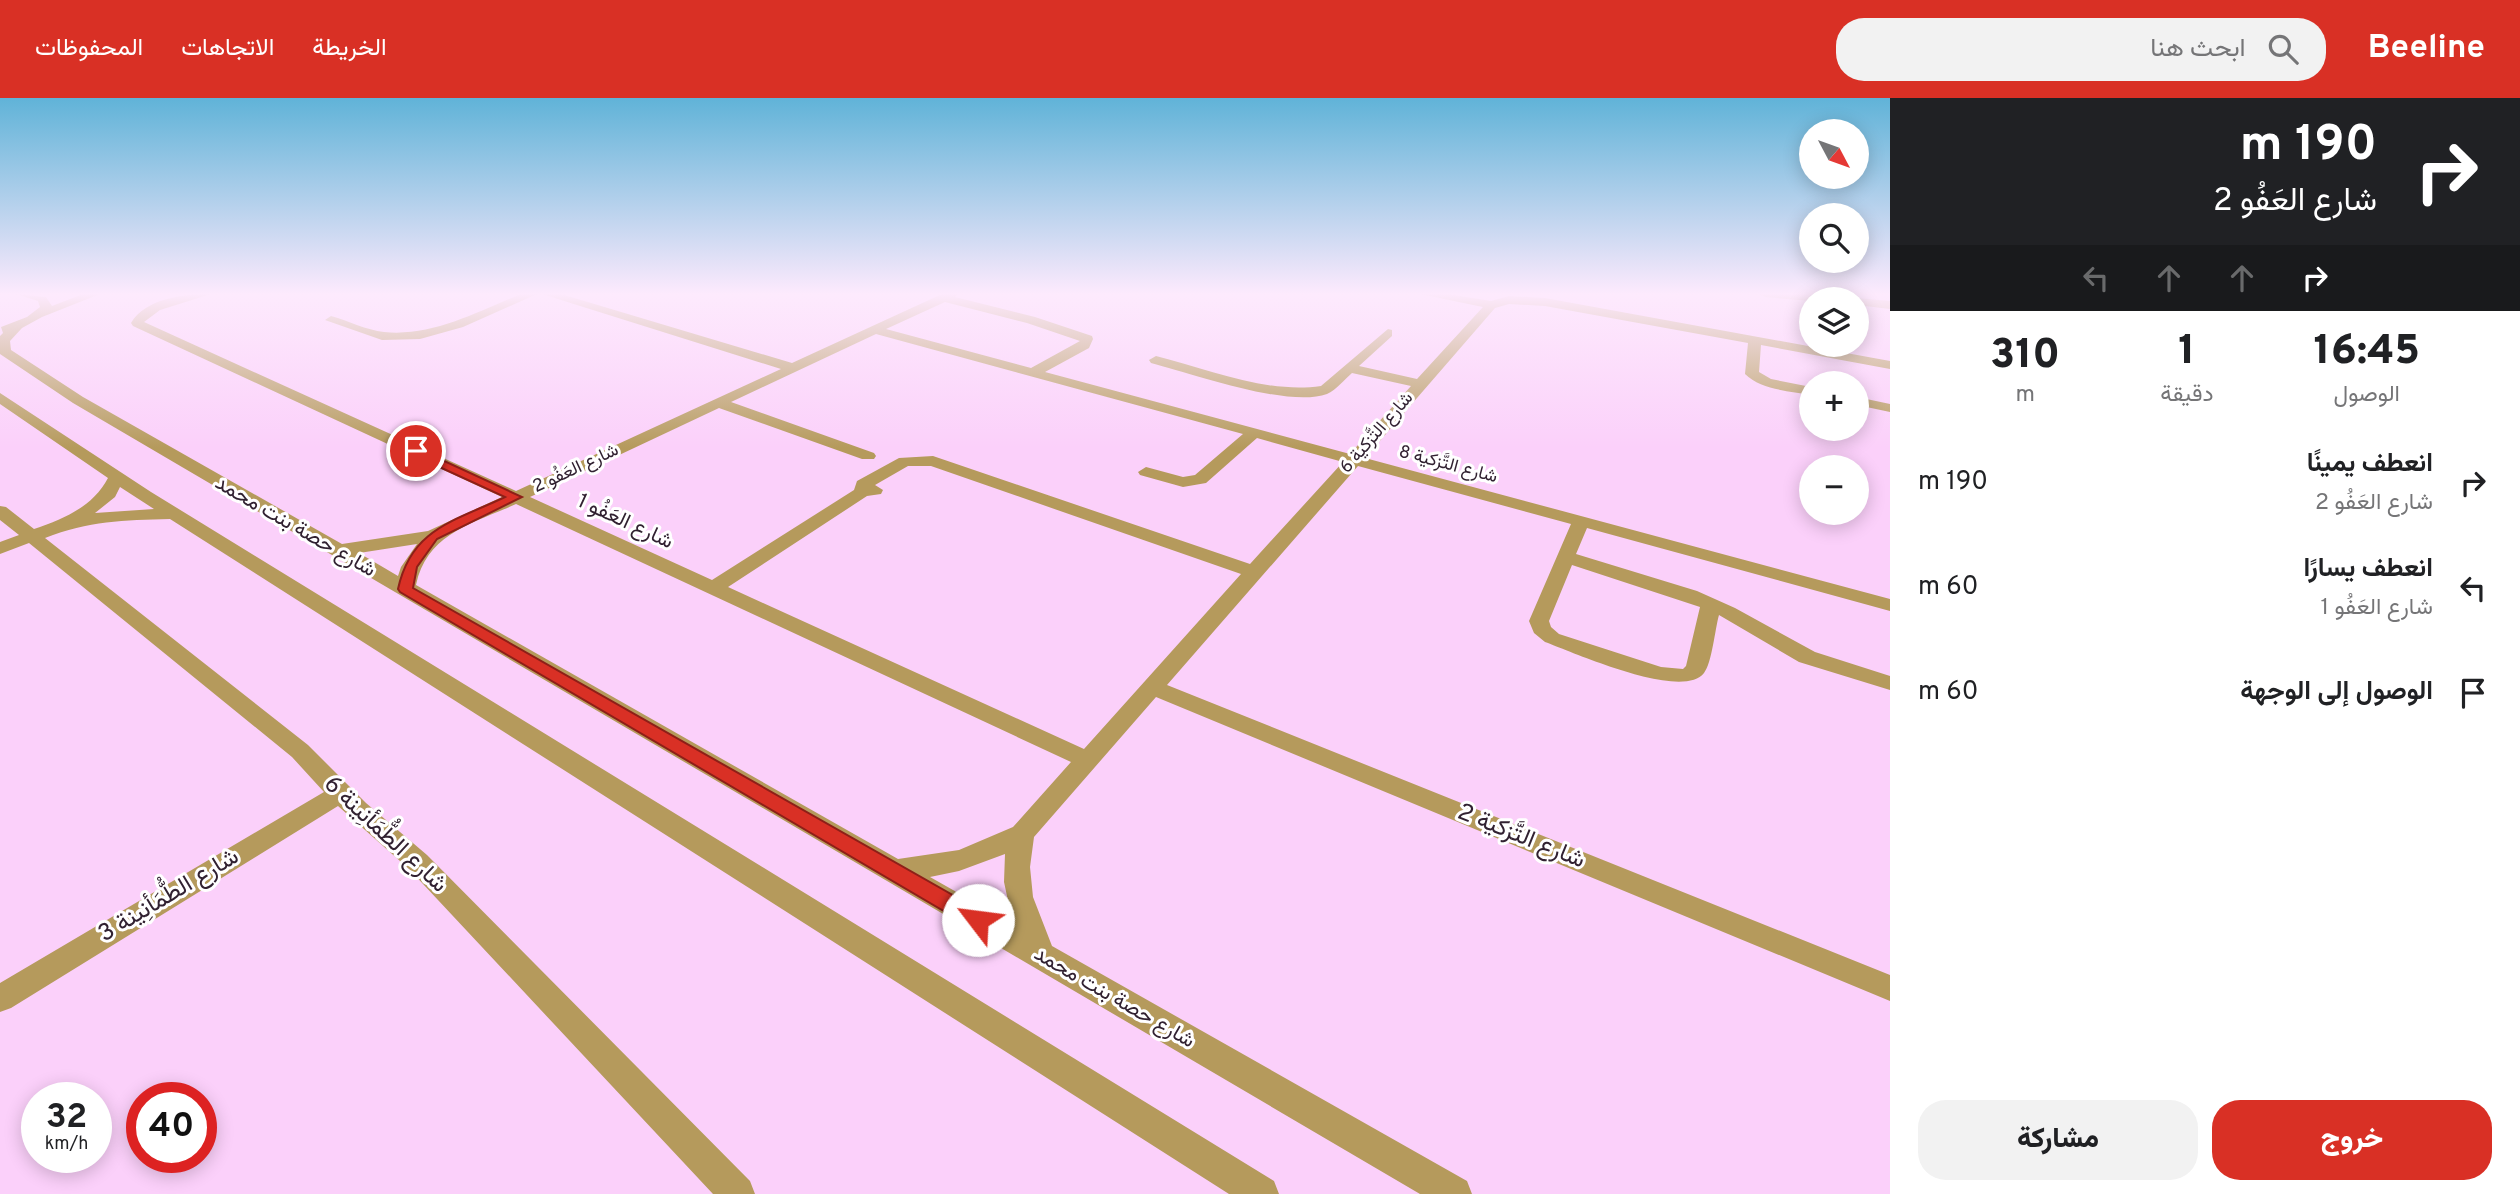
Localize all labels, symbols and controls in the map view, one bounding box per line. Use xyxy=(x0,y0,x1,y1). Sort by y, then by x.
search box xyxy=(1836,18,2326,81)
text: Beeline xyxy=(2368,28,2485,70)
icon: search xyxy=(2264,30,2302,68)
text: ابحث هنا xyxy=(2150,33,2246,66)
text: المحفوظات xyxy=(35,34,143,64)
text: الاتجاهات xyxy=(181,34,274,64)
text: الخريطة xyxy=(312,34,387,64)
text: 190 m xyxy=(2240,116,2377,178)
north arrow xyxy=(1799,119,1869,189)
map controls xyxy=(1799,119,1869,525)
icon: right xyxy=(2401,126,2492,217)
text: شارع العَفُو 2 xyxy=(2213,182,2377,222)
button: search xyxy=(1799,203,1869,273)
icon: left xyxy=(2077,259,2115,297)
icon: ahead xyxy=(2150,259,2188,297)
icon: ahead xyxy=(2223,259,2261,297)
icon: right xyxy=(2296,259,2334,297)
button: layers xyxy=(1799,287,1869,357)
text: 1 xyxy=(2178,326,2195,379)
text: 16:45 xyxy=(2313,326,2420,379)
text: 310 xyxy=(1990,330,2060,383)
button: + xyxy=(1799,371,1869,441)
text: m xyxy=(2015,381,2035,410)
text: دقيقة xyxy=(2160,381,2213,410)
text: الوصول xyxy=(2334,381,2400,410)
street label: شارع التَّزكية 6 xyxy=(1334,387,1419,479)
pin xyxy=(386,421,446,481)
icon: arrive xyxy=(397,432,435,470)
street label: شارع العَفُو 2 xyxy=(529,438,623,499)
street label: شارع التَّزكية 8 xyxy=(1396,440,1500,489)
text: انعطف يمينًا xyxy=(2307,448,2433,481)
button: − xyxy=(1799,455,1869,525)
icon: right xyxy=(2454,464,2492,502)
text: 190 m xyxy=(1918,466,1988,499)
street label: شارع حصة بنت محمد xyxy=(210,470,380,584)
street label: شارع العَفُو 1 xyxy=(573,487,678,556)
text: شارع العَفُو 2 xyxy=(2315,489,2433,518)
text: انعطف يسارًا xyxy=(2303,553,2433,586)
icon: left xyxy=(2454,569,2492,607)
text: 60 m xyxy=(1918,571,1978,604)
text: شارع العَفُو 1 xyxy=(2321,594,2433,623)
icon: arrive xyxy=(2454,674,2492,712)
text: 60 m xyxy=(1918,676,1978,709)
text: الوصول إلى الوجهة xyxy=(2240,676,2433,709)
street label: شارع الطُّمَأنِينة 6 xyxy=(317,765,458,900)
street label: شارع التَّزكية 2 xyxy=(1453,797,1590,876)
street label: شارع الطُّمَأنِينة 3 xyxy=(90,837,245,950)
position arrow xyxy=(941,883,1015,957)
street label: شارع حصة بنت محمد xyxy=(1029,941,1199,1055)
speed limit sign: 40 xyxy=(126,1082,217,1173)
text: 32 xyxy=(46,1096,87,1140)
button: مشاركة xyxy=(1918,1100,2198,1180)
button: خروج xyxy=(2212,1100,2492,1180)
text: km/h xyxy=(45,1133,88,1156)

